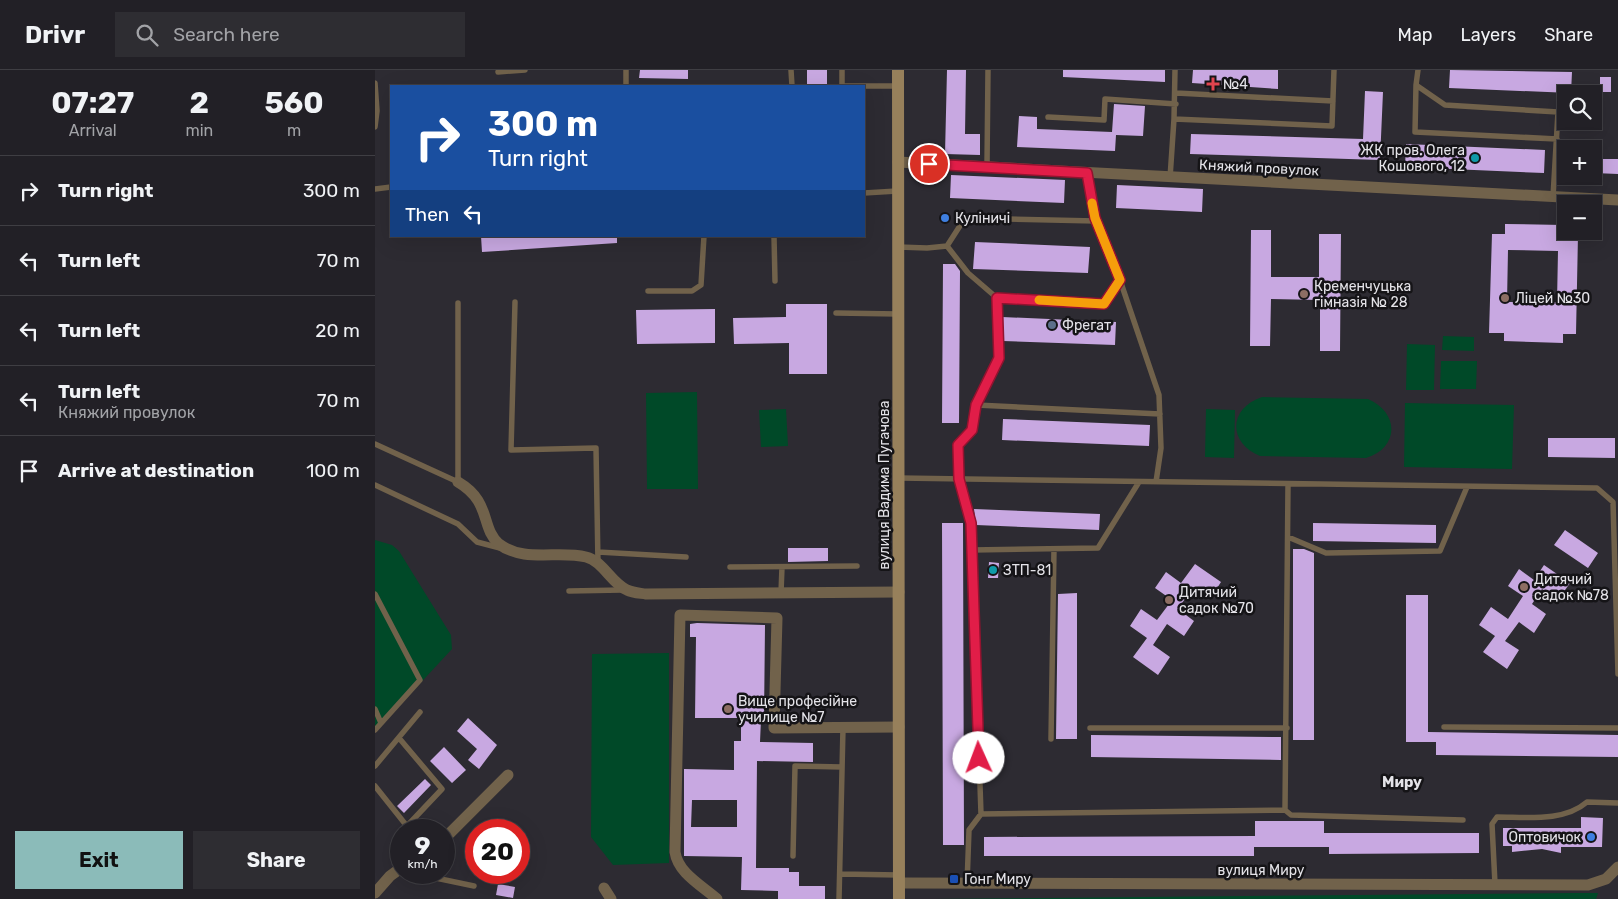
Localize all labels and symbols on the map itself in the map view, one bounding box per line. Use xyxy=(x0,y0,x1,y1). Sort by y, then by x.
place label: №4 xyxy=(1223,76,1248,93)
marker: №4 xyxy=(1207,78,1219,90)
place label: ЖК пров. Олега Кошового, 12 xyxy=(1360,142,1465,175)
pin xyxy=(908,143,950,185)
marker: ЖК пров. Олега Кошового, 12 xyxy=(1469,152,1481,164)
street label: Княжий провулок xyxy=(1199,156,1320,180)
place label: Куліничі xyxy=(955,210,1010,227)
marker: Куліничі xyxy=(939,212,951,224)
place label: Кременчуцька гімназія № 28 xyxy=(1314,278,1411,311)
marker: Кременчуцька гімназія № 28 xyxy=(1298,288,1310,300)
place label: Ліцей №30 xyxy=(1515,290,1590,307)
marker: Ліцей №30 xyxy=(1499,292,1511,304)
place label: Фрегат xyxy=(1062,317,1111,334)
marker: Фрегат xyxy=(1046,319,1058,331)
street label: вулиця Вадима Пугачова xyxy=(876,401,893,569)
place label: ЗТП-81 xyxy=(1003,562,1051,579)
marker: ЗТП-81 xyxy=(987,564,999,576)
place label: Дитячий садок №78 xyxy=(1534,571,1609,604)
marker: Дитячий садок №78 xyxy=(1518,581,1530,593)
place label: Дитячий садок №70 xyxy=(1179,584,1254,617)
marker: Дитячий садок №70 xyxy=(1163,594,1175,606)
place label: Вище професійне училище №7 xyxy=(738,693,857,726)
marker: Вище професійне училище №7 xyxy=(722,703,734,715)
position arrow xyxy=(952,731,1004,783)
district label: Миру xyxy=(1382,773,1422,791)
speed limit sign: 20 xyxy=(465,819,530,884)
place label: Оптовичок xyxy=(1508,829,1581,846)
marker: Оптовичок xyxy=(1585,831,1597,843)
street label: вулиця Миру xyxy=(1218,862,1305,879)
place label: Гонг Миру xyxy=(964,871,1031,888)
marker: Гонг Миру xyxy=(948,873,960,885)

